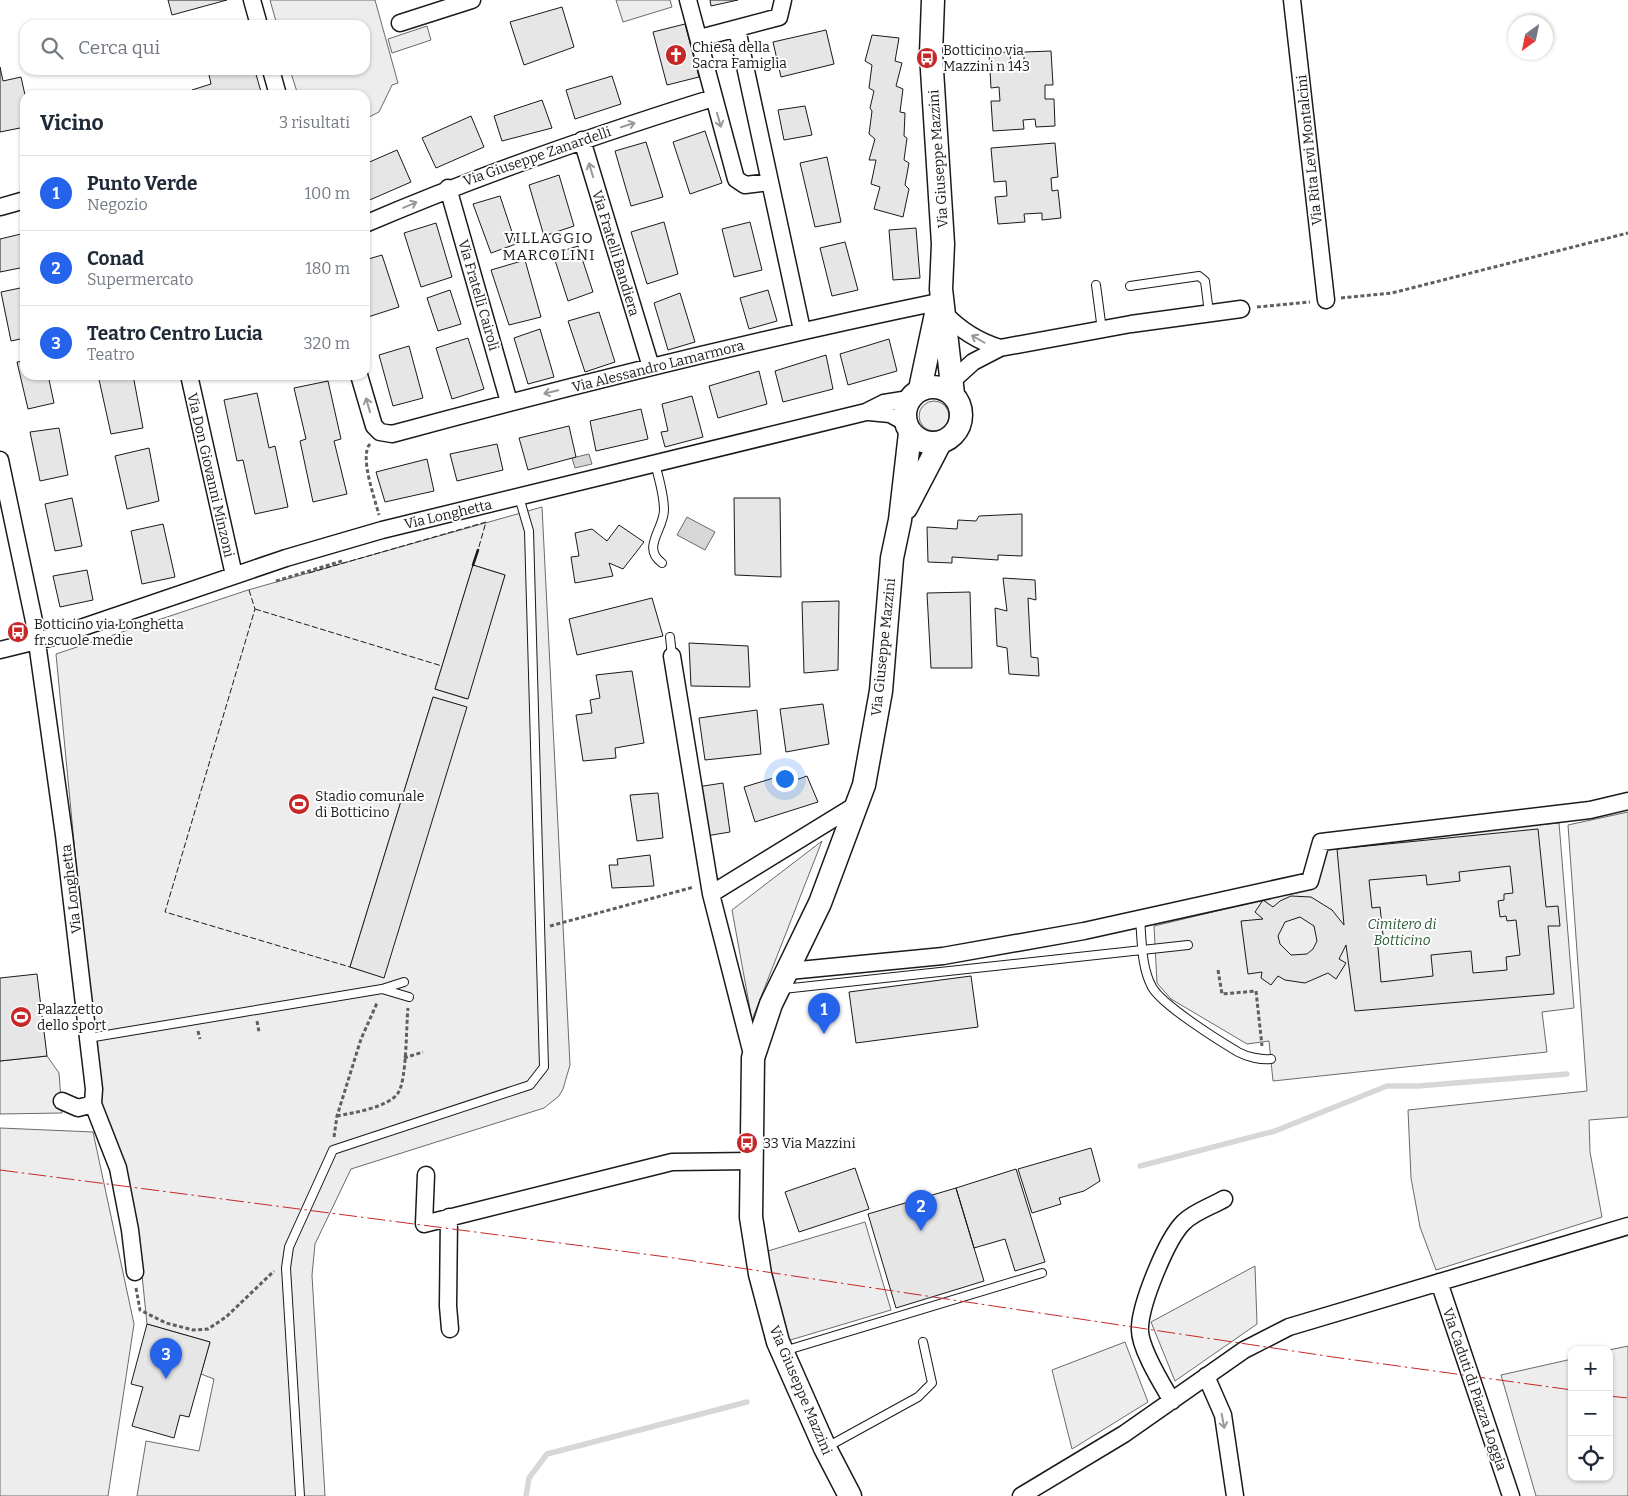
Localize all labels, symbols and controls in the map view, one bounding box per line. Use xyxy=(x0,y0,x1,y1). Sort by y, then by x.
north arrow xyxy=(1508,15,1553,60)
search box xyxy=(20,20,370,75)
icon: search xyxy=(38,34,66,62)
text: Cerca qui xyxy=(78,36,160,59)
place label: Chiesa della Sacra Famiglia xyxy=(692,39,787,72)
place label: Botticino via Mazzini n 143 xyxy=(943,42,1030,75)
church icon: Chiesa della Sacra Famiglia xyxy=(664,43,688,67)
bus stop icon: Botticino via Mazzini n 143 xyxy=(915,46,939,70)
street label: Via Rita Levi Montalcini xyxy=(1293,74,1326,226)
street label: Via Giuseppe Mazzini xyxy=(925,89,952,229)
text: Vicino xyxy=(40,110,104,136)
one-way arrow xyxy=(715,112,725,128)
text: 3 risultati xyxy=(279,113,350,132)
one-way arrow xyxy=(620,119,636,129)
street label: Via Giuseppe Zanardelli xyxy=(461,123,613,190)
one-way arrow xyxy=(585,162,595,178)
text: Punto Verde xyxy=(87,172,197,195)
text: 1 xyxy=(53,184,59,203)
text: 100 m xyxy=(305,184,350,203)
street label: Via Fratelli Bandiera xyxy=(588,188,643,319)
text: Negozio xyxy=(87,195,148,214)
one-way arrow xyxy=(402,199,417,209)
district label: VILLAGGIO MARCOLINI xyxy=(503,229,595,264)
street label: Via Fratelli Cairoli xyxy=(455,238,503,353)
text: Conad xyxy=(87,247,144,270)
text: 2 xyxy=(51,259,61,278)
text: 180 m xyxy=(305,259,350,278)
text: Supermercato xyxy=(87,270,194,289)
text: Teatro Centro Lucia xyxy=(87,322,263,345)
text: 3 xyxy=(51,334,61,353)
text: 320 m xyxy=(303,334,350,353)
one-way arrow xyxy=(972,334,986,344)
street label: Via Alessandro Lamarmora xyxy=(570,337,746,396)
text: Teatro xyxy=(87,345,135,364)
one-way arrow xyxy=(544,388,560,397)
street label: Via Don Giovanni Minzoni xyxy=(183,391,238,559)
one-way arrow xyxy=(362,397,372,413)
street label: Via Longhetta xyxy=(403,496,494,533)
street label: Via Giuseppe Mazzini xyxy=(868,577,899,717)
place label: Botticino via Longhetta fr.scuole medie xyxy=(34,616,184,649)
bus stop icon: Botticino via Longhetta fr.scuole medie xyxy=(6,620,30,644)
your location xyxy=(772,766,798,792)
place label: Stadio comunale di Botticino xyxy=(315,788,424,821)
sports icon: Stadio comunale di Botticino xyxy=(287,792,311,816)
street label: Via Longhetta xyxy=(58,843,85,934)
park label: Cimitero di Botticino xyxy=(1368,916,1436,949)
pin: 1 xyxy=(808,993,840,1034)
place label: Palazzetto dello sport xyxy=(37,1001,106,1034)
sports icon: Palazzetto dello sport xyxy=(9,1005,33,1029)
bus stop icon: 33 Via Mazzini xyxy=(735,1131,759,1155)
place label: 33 Via Mazzini xyxy=(763,1135,856,1152)
pin: 2 xyxy=(905,1190,937,1231)
street label: Via Caduti di Piazza Loggia xyxy=(1439,1306,1510,1473)
street label: Via Giuseppe Mazzini xyxy=(766,1323,835,1457)
pin: 3 xyxy=(150,1338,182,1379)
map controls xyxy=(1568,1346,1613,1481)
button: + xyxy=(1568,1346,1613,1391)
button: − xyxy=(1568,1391,1613,1436)
one-way arrow xyxy=(1219,1413,1229,1429)
button: locate xyxy=(1568,1436,1613,1481)

